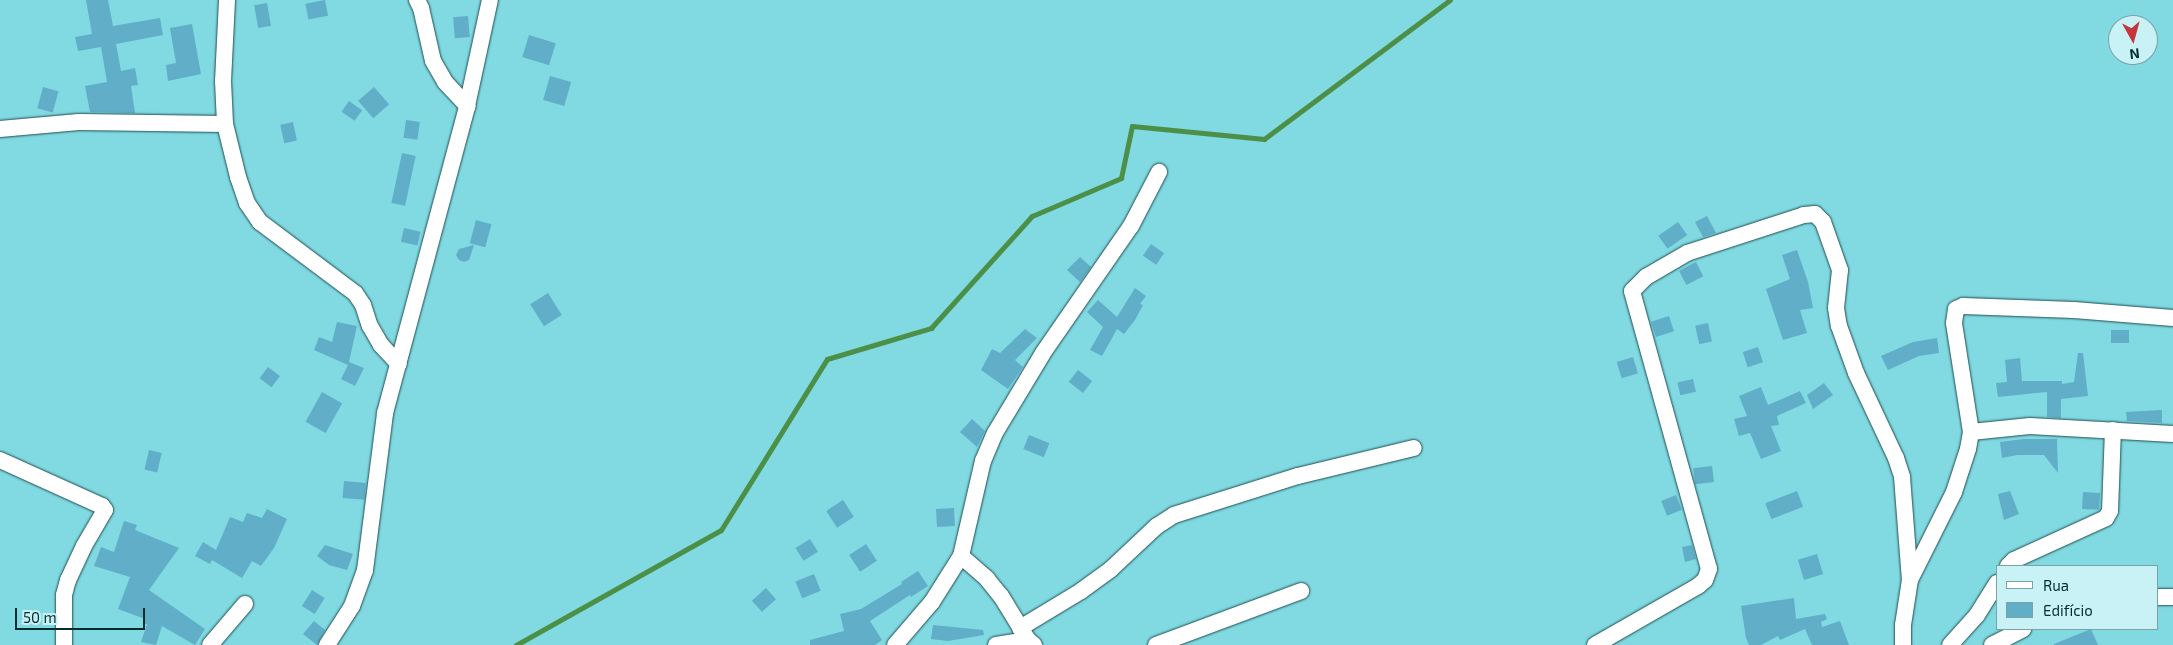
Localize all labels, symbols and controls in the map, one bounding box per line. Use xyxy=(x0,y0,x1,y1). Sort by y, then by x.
north arrow xyxy=(2108,15,2158,65)
text: N xyxy=(2129,45,2141,63)
legend xyxy=(1996,565,2158,630)
text: Rua xyxy=(2043,576,2069,594)
scale bar xyxy=(18,598,148,630)
text: Edifício xyxy=(2043,601,2093,619)
text: 50 m xyxy=(23,608,57,626)

